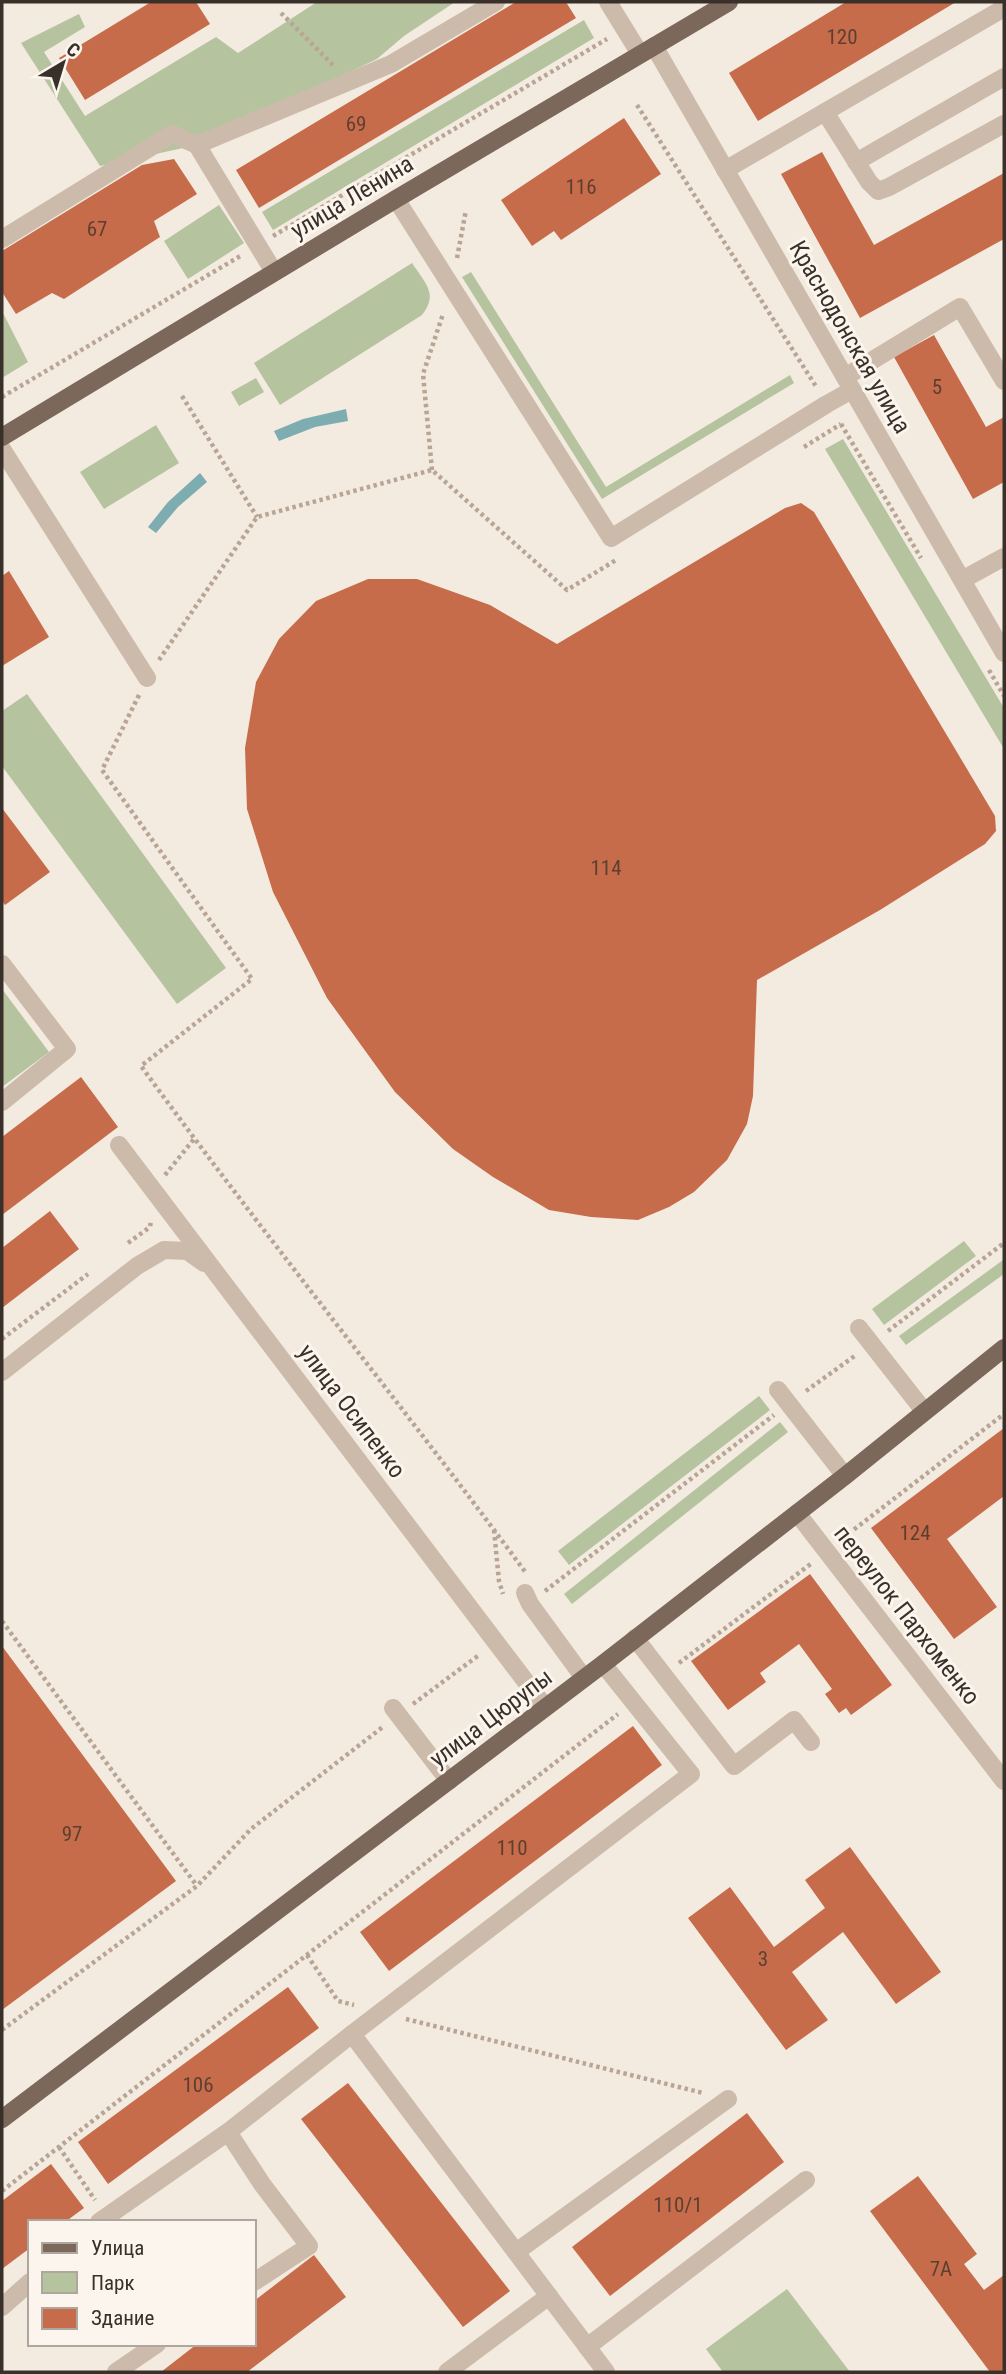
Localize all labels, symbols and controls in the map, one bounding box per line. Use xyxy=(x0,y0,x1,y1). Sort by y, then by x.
house number: 120 xyxy=(826,25,858,49)
north arrow xyxy=(28,28,98,98)
text: С xyxy=(62,38,85,62)
house number: 69 xyxy=(346,112,366,136)
street label: улица Ленина xyxy=(286,150,418,244)
house number: 116 xyxy=(565,175,597,199)
house number: 67 xyxy=(87,217,107,241)
street label: Краснодонская улица xyxy=(784,236,916,438)
house number: 5 xyxy=(932,375,942,399)
house number: 114 xyxy=(590,856,622,880)
street label: улица Осипенко xyxy=(293,1339,411,1483)
street label: переулок Пархоменко xyxy=(828,1520,986,1710)
house number: 124 xyxy=(899,1521,931,1545)
street label: улица Цюрупы xyxy=(424,1663,558,1773)
house number: 97 xyxy=(62,1822,82,1846)
house number: 110 xyxy=(496,1836,528,1860)
house number: 3 xyxy=(758,1947,768,1971)
house number: 106 xyxy=(182,2073,214,2097)
house number: 110/1 xyxy=(653,2193,703,2217)
legend xyxy=(28,2220,256,2346)
text: Улица xyxy=(91,2236,144,2260)
house number: 7А xyxy=(930,2257,952,2281)
text: Парк xyxy=(91,2271,135,2295)
text: Здание xyxy=(91,2306,155,2330)

